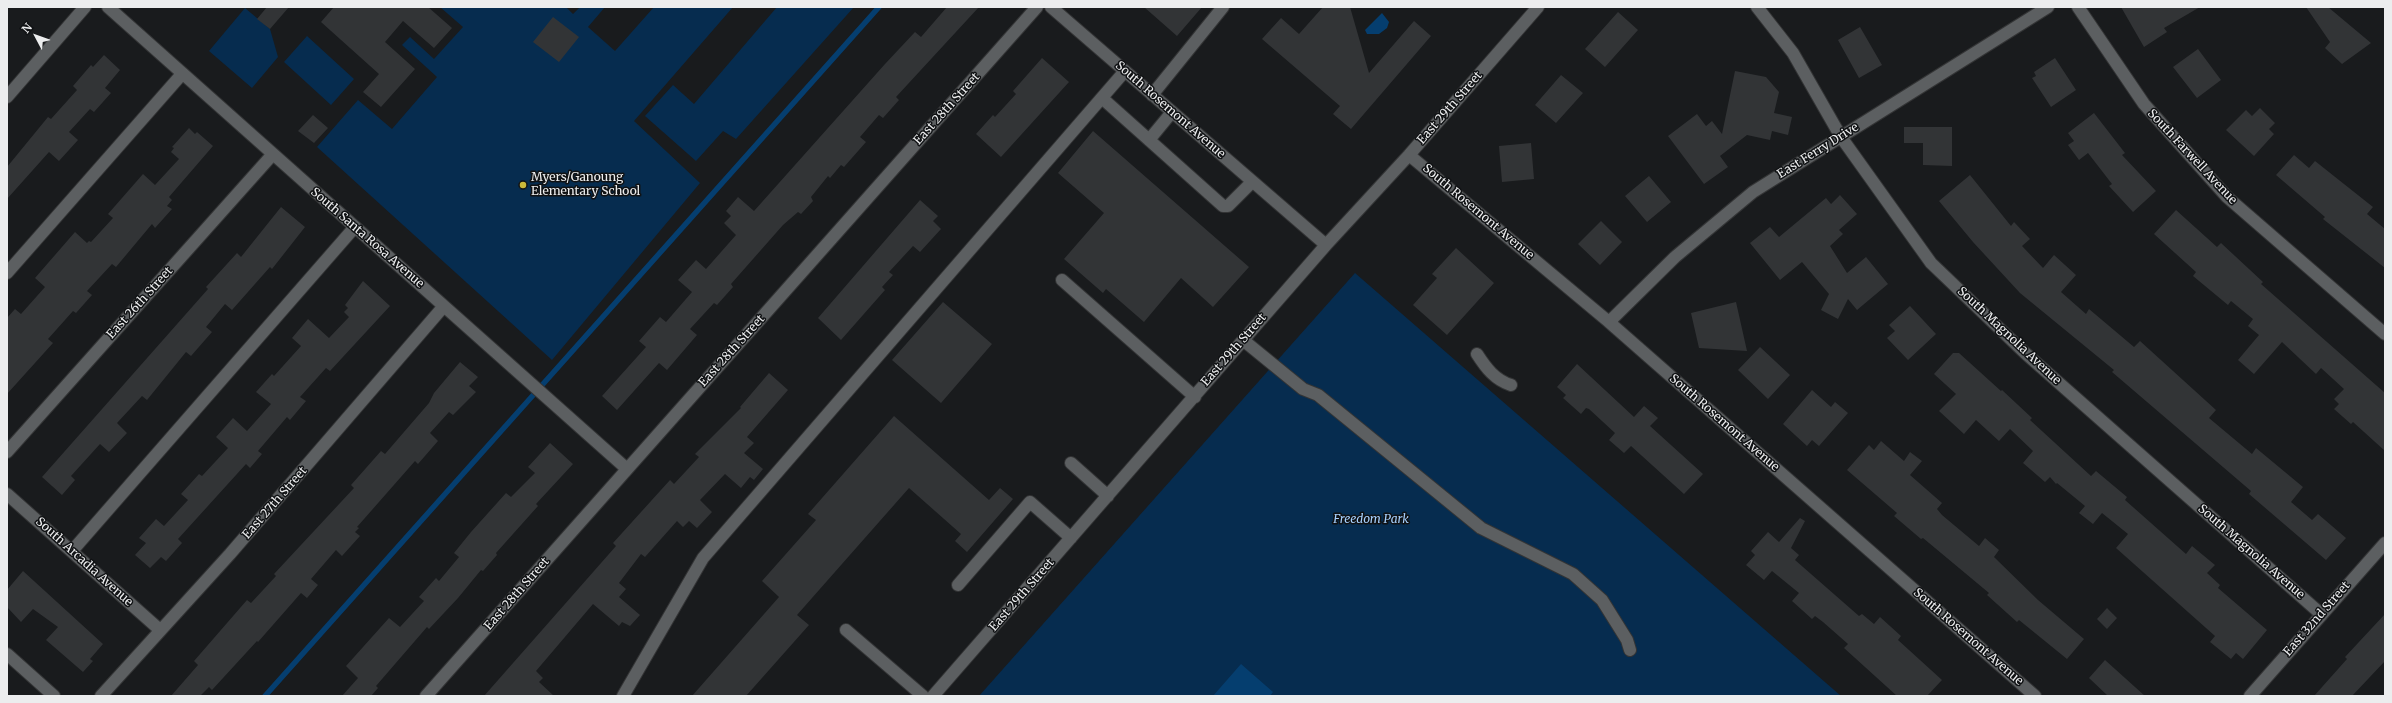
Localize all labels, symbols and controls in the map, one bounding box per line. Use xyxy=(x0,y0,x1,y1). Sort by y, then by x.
north arrow xyxy=(16,16,56,56)
text: N xyxy=(19,20,35,36)
street label: South Rosemont Avenue xyxy=(1112,58,1228,162)
street label: East 29th Street xyxy=(1414,69,1486,147)
street label: East 28th Street xyxy=(911,70,983,148)
street label: South Farwell Avenue xyxy=(2144,106,2240,208)
street label: East Ferry Drive xyxy=(1775,120,1861,182)
street label: South Rosemont Avenue xyxy=(1419,161,1537,263)
place label: Myers/Ganoung Elementary School xyxy=(531,171,640,199)
marker: Myers/Ganoung Elementary School xyxy=(518,180,528,190)
street label: South Santa Rosa Avenue xyxy=(307,185,427,291)
street label: East 26th Street xyxy=(104,264,176,342)
street label: South Magnolia Avenue xyxy=(1954,284,2064,388)
street label: East 29th Street xyxy=(1198,311,1270,389)
street label: East 28th Street xyxy=(696,312,768,390)
street label: South Rosemont Avenue xyxy=(1666,371,1782,475)
street label: East 27th Street xyxy=(240,464,310,542)
street label: South Magnolia Avenue xyxy=(2195,502,2307,602)
park label: Freedom Park xyxy=(1333,513,1409,527)
street label: South Arcadia Avenue xyxy=(32,515,136,609)
street label: East 28th Street xyxy=(481,555,553,633)
street label: East 29th Street xyxy=(986,556,1058,634)
street label: East 32nd Street xyxy=(2281,579,2353,659)
street label: South Rosemont Avenue xyxy=(1910,585,2026,689)

